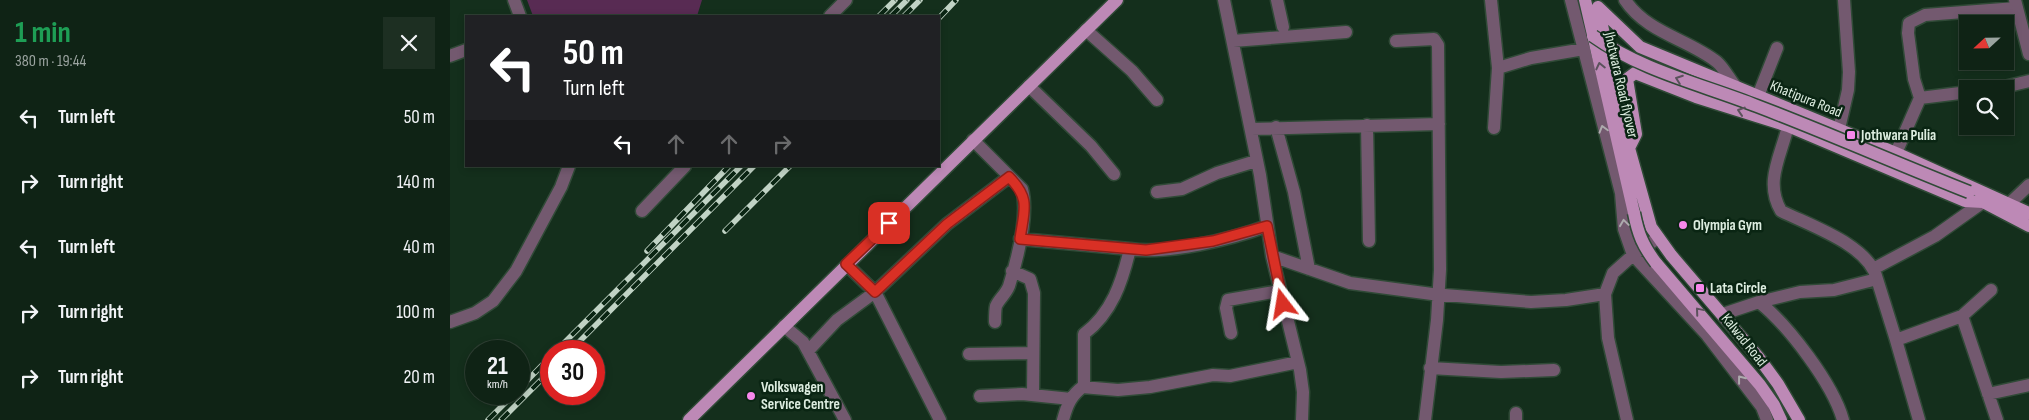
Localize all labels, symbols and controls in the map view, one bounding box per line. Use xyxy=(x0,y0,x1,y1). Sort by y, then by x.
text: 1 min xyxy=(15,15,71,51)
north arrow xyxy=(1959,15,2014,70)
map controls xyxy=(1959,15,2014,135)
button: close xyxy=(383,17,435,69)
street label: Jhotwara Road flyover xyxy=(1599,29,1643,141)
text: 50 m xyxy=(563,32,624,75)
icon: left xyxy=(480,35,545,100)
text: 380 m · 19:44 xyxy=(15,52,86,71)
one-way arrow xyxy=(1595,62,1606,71)
text: Turn left xyxy=(563,75,625,102)
one-way arrow xyxy=(1676,75,1684,85)
street label: Khatipura Road xyxy=(1767,76,1845,122)
button: search xyxy=(1959,80,2014,135)
icon: left xyxy=(15,104,43,132)
text: Turn left xyxy=(58,106,115,129)
text: 50 m xyxy=(404,106,435,129)
one-way arrow xyxy=(1737,107,1746,117)
one-way arrow xyxy=(1598,125,1609,134)
place label: Jothwara Pulia xyxy=(1860,126,1936,145)
marker: Jothwara Pulia xyxy=(1845,129,1857,141)
icon: left xyxy=(609,130,637,158)
icon: ahead xyxy=(662,130,690,158)
icon: ahead xyxy=(715,130,743,158)
icon: right xyxy=(768,130,796,158)
icon: right xyxy=(15,169,43,197)
text: Turn right xyxy=(58,171,123,194)
text: 140 m xyxy=(397,171,435,194)
pin xyxy=(868,202,910,244)
icon: arrive xyxy=(875,209,903,237)
place label: Olympia Gym xyxy=(1693,216,1762,235)
one-way arrow xyxy=(1619,219,1630,227)
marker: Olympia Gym xyxy=(1677,219,1689,231)
icon: left xyxy=(15,234,43,262)
text: Turn left xyxy=(58,236,115,259)
text: 40 m xyxy=(403,236,435,259)
position arrow xyxy=(1256,277,1308,329)
place label: Lata Circle xyxy=(1710,279,1767,298)
marker: Lata Circle xyxy=(1694,282,1706,294)
icon: right xyxy=(15,299,43,327)
text: Turn right xyxy=(58,301,123,324)
text: 100 m xyxy=(396,301,435,324)
one-way arrow xyxy=(1696,308,1705,317)
street label: Kalwad Road xyxy=(1717,310,1771,370)
speed limit sign: 30 xyxy=(540,340,605,405)
text: 21 xyxy=(487,351,508,382)
icon: right xyxy=(15,364,43,392)
text: Turn right xyxy=(58,366,123,389)
text: 20 m xyxy=(403,366,435,389)
one-way arrow xyxy=(1738,376,1746,385)
text: km/h xyxy=(487,377,508,392)
place label: Volkswagen Service Centre xyxy=(761,378,840,414)
marker: Volkswagen Service Centre xyxy=(745,390,757,402)

